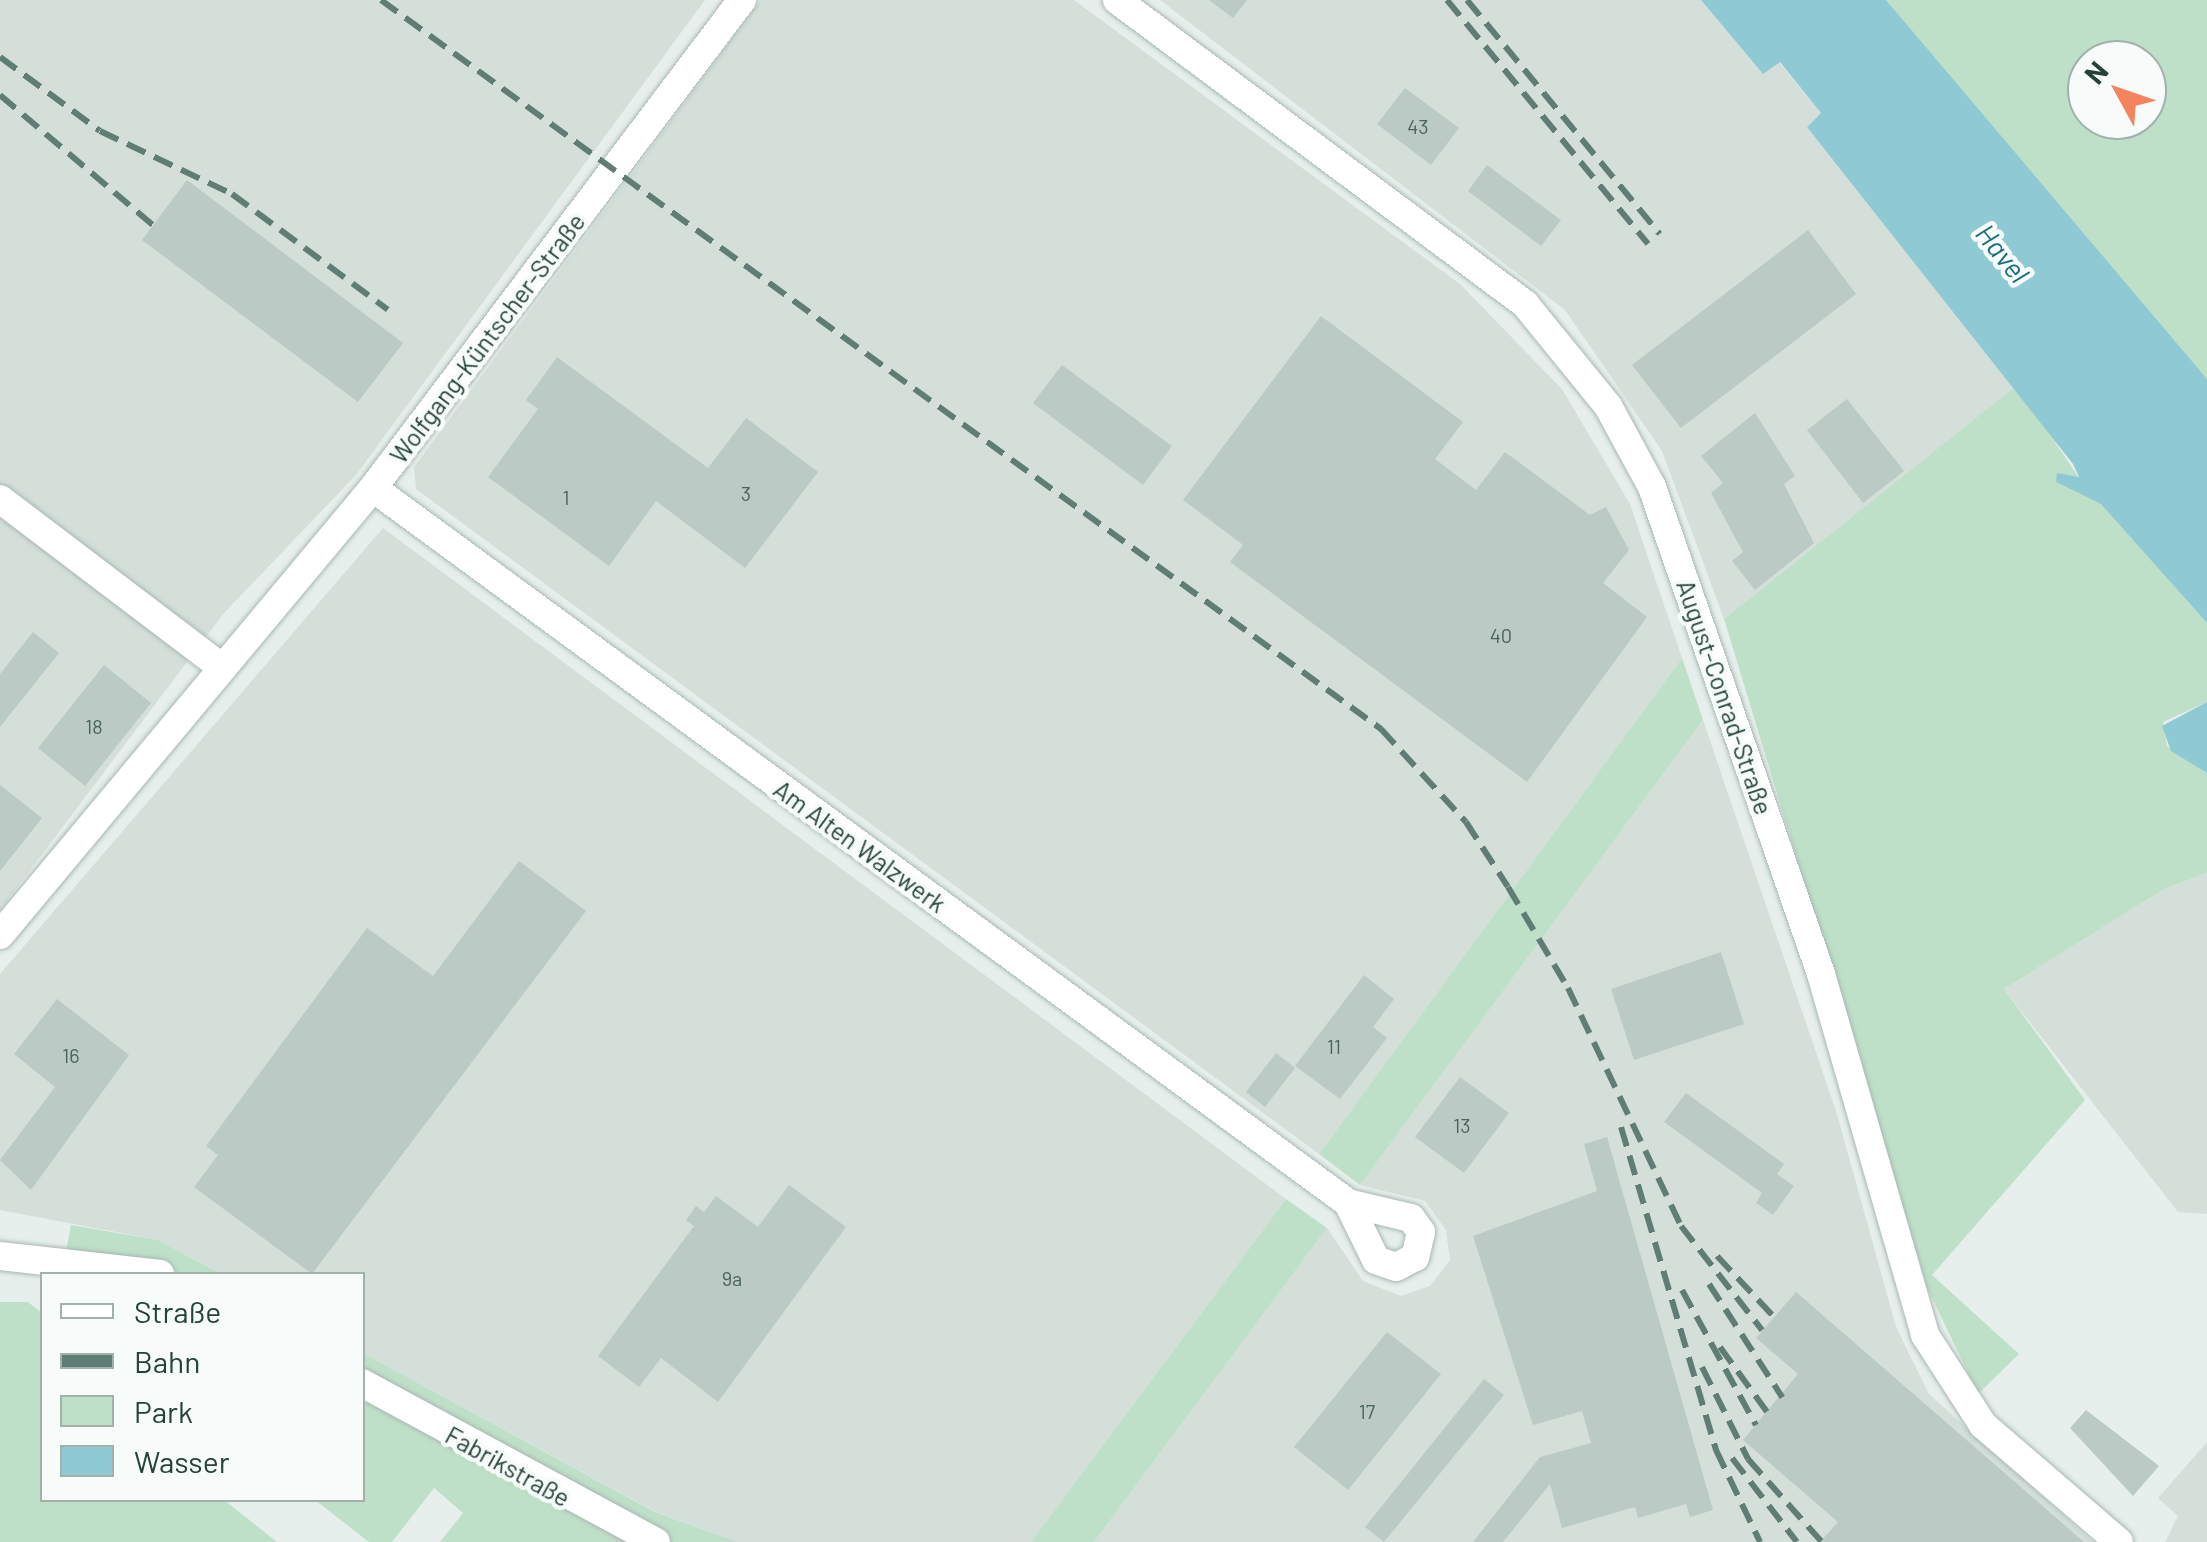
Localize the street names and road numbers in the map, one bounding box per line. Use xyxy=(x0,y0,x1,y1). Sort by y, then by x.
street label: Wolfgang-Küntscher-Straße xyxy=(383,207,591,469)
street label: August-Conrad-Straße xyxy=(1671,576,1779,818)
street label: Am Alten Walzwerk xyxy=(768,774,952,918)
street label: Fabrikstraße xyxy=(440,1419,576,1513)

